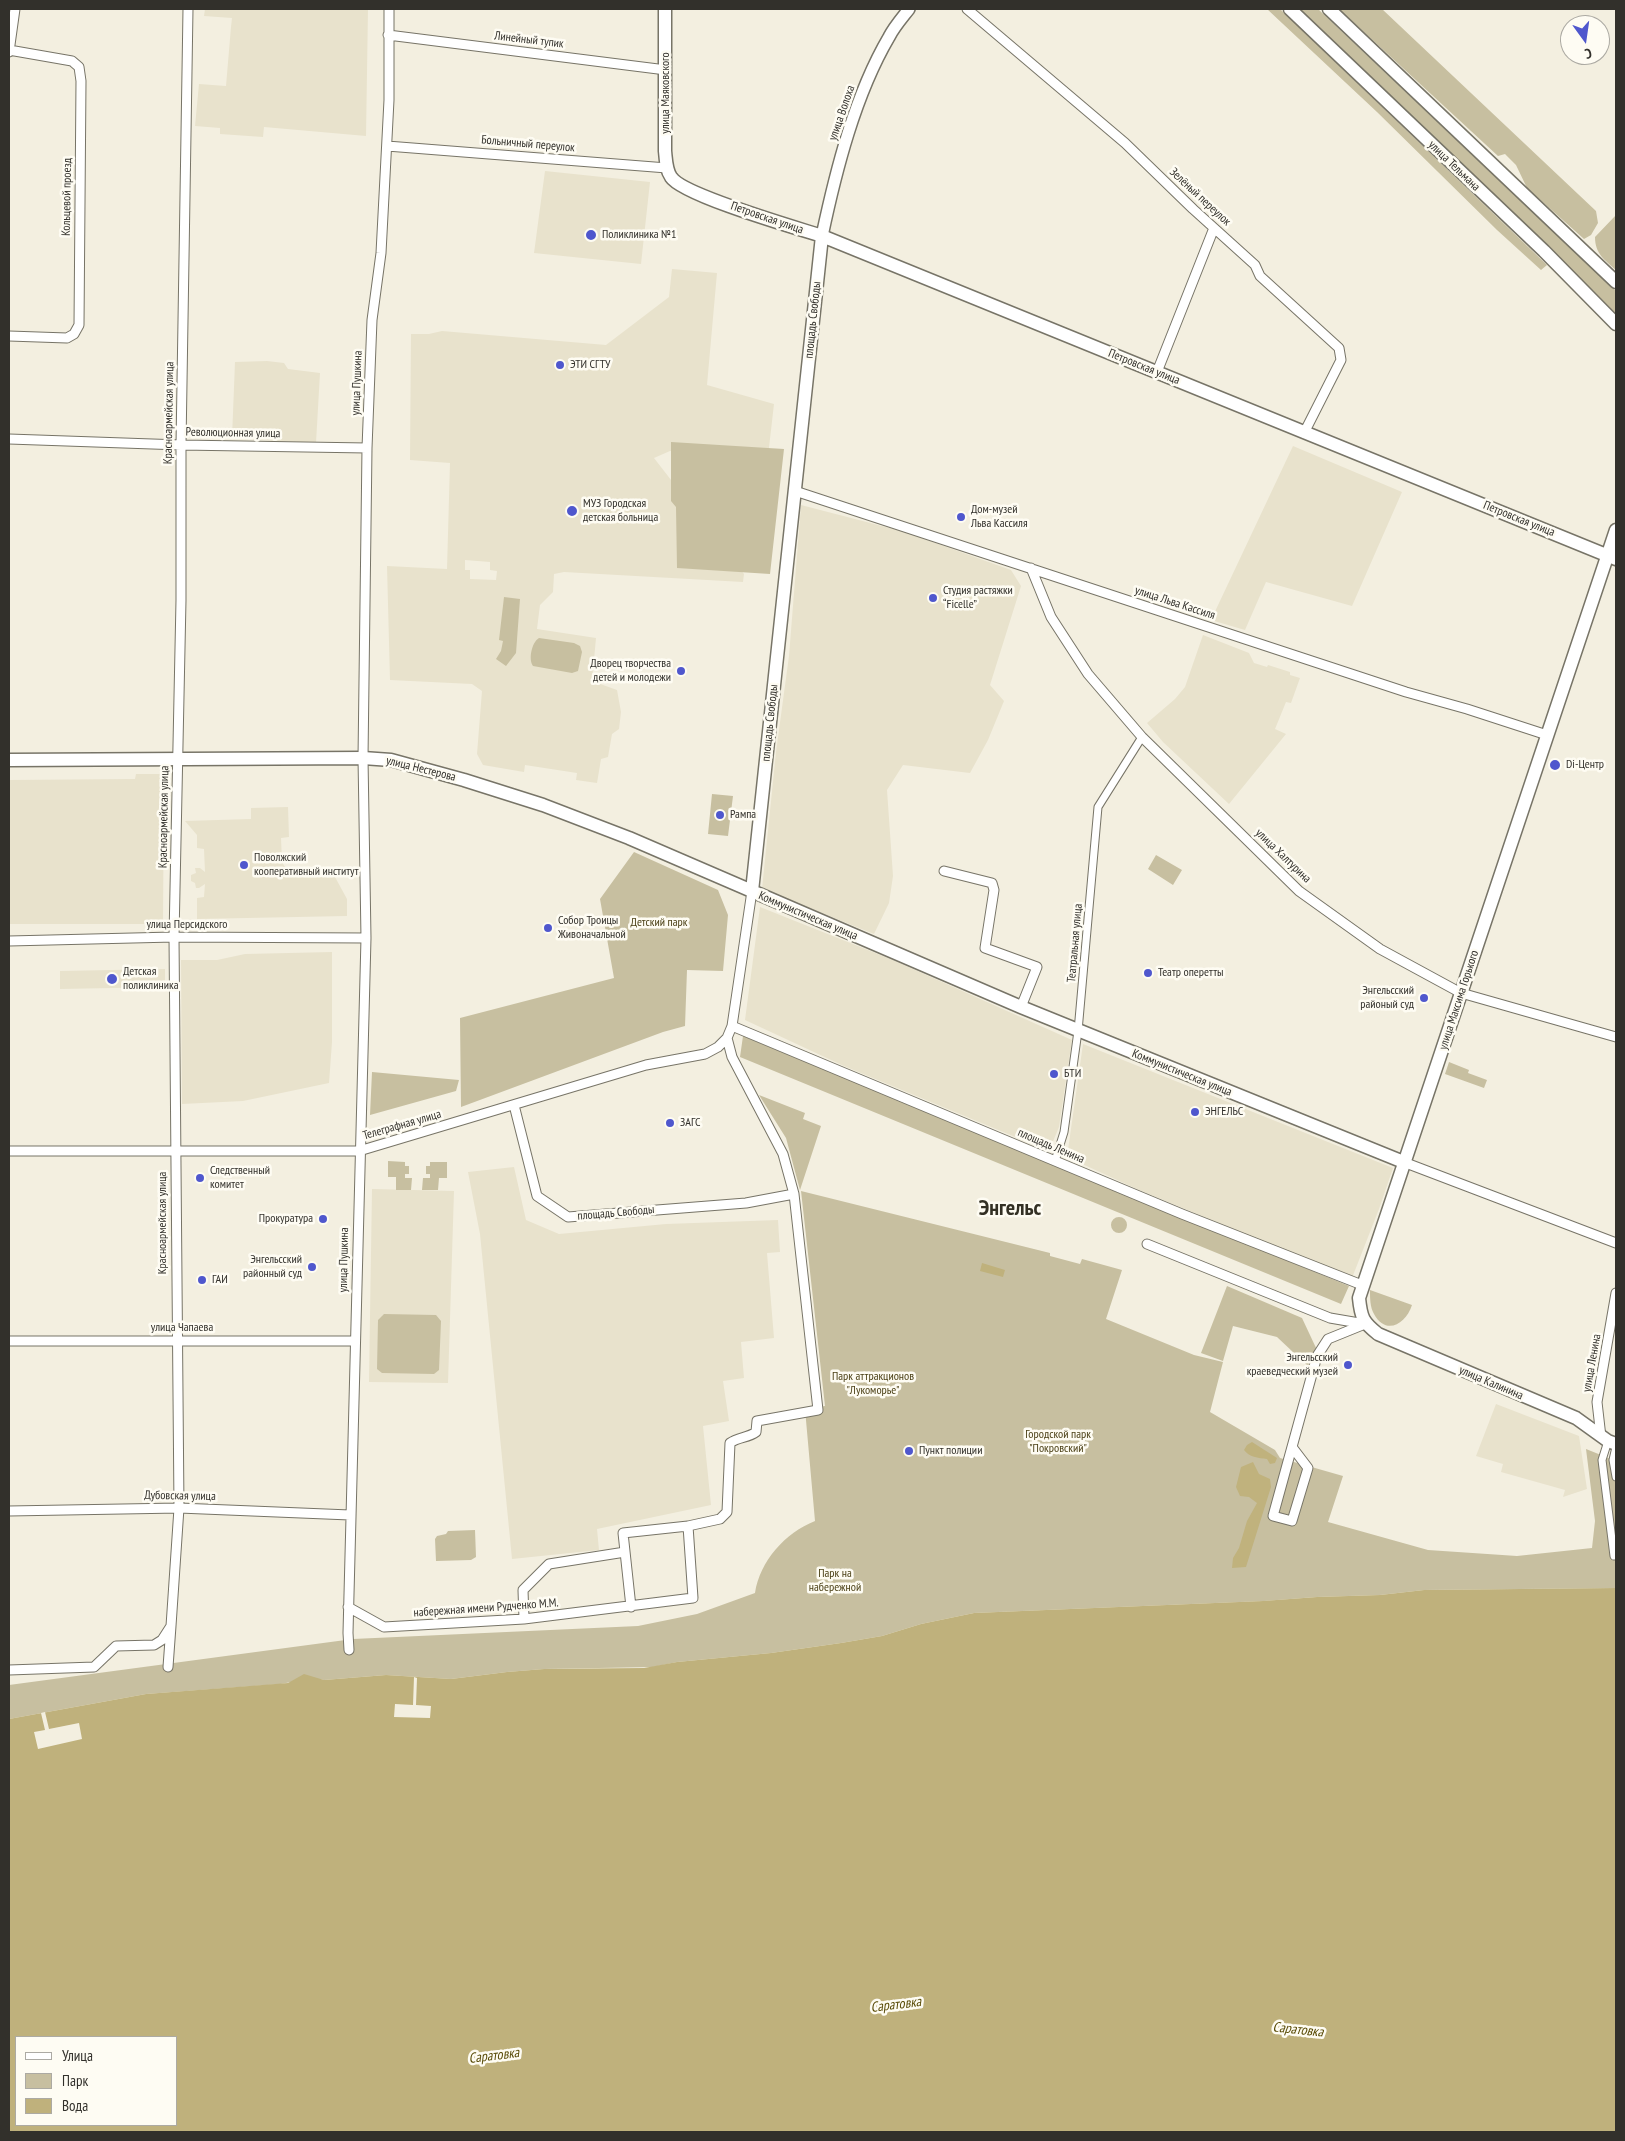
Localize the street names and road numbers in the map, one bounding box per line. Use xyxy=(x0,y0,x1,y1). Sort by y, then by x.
street label: Линейный тупик xyxy=(494,29,564,51)
street label: улица Маяковского xyxy=(659,52,673,134)
street label: улица Волоха xyxy=(826,83,858,143)
street label: Больничный переулок xyxy=(481,133,575,155)
street label: улица Тельмана xyxy=(1425,138,1483,194)
street label: Кольцевой проезд xyxy=(59,158,75,236)
street label: Зелёный переулок xyxy=(1166,165,1234,229)
street label: Петровская улица xyxy=(729,199,805,237)
street label: площадь Свободы xyxy=(802,281,824,359)
street label: Петровская улица xyxy=(1106,346,1182,388)
street label: улица Пушкина xyxy=(349,350,365,416)
street label: Красноармейская улица xyxy=(161,362,177,464)
street label: Революционная улица xyxy=(186,425,280,441)
street label: Петровская улица xyxy=(1481,498,1557,540)
street label: улица Льва Кассиля xyxy=(1133,583,1217,623)
street label: площадь Свободы xyxy=(759,684,781,762)
street label: улица Нестерова xyxy=(385,753,457,785)
street label: Красноармейская улица xyxy=(156,766,172,868)
street label: улица Халтурина xyxy=(1252,826,1314,886)
street label: Коммунистическая улица xyxy=(756,889,860,943)
street label: Театральная улица xyxy=(1064,903,1086,983)
street label: улица Персидского xyxy=(146,918,228,932)
street label: улица Максима Горького xyxy=(1436,948,1482,1052)
street label: Коммунистическая улица xyxy=(1130,1046,1234,1100)
street label: Телеграфная улица xyxy=(361,1107,443,1143)
street label: площадь Ленина xyxy=(1015,1125,1087,1167)
street label: Красноармейская улица xyxy=(156,1172,170,1274)
street label: площадь Свободы xyxy=(577,1202,655,1224)
street label: улица Пушкина xyxy=(336,1227,352,1293)
street label: улица Чапаева xyxy=(151,1321,213,1335)
street label: улица Ленина xyxy=(1580,1333,1604,1393)
street label: улица Калинина xyxy=(1457,1363,1525,1403)
street label: Дубовская улица xyxy=(144,1488,216,1504)
street label: набережная имени Рудченко М.М. xyxy=(413,1596,559,1620)

